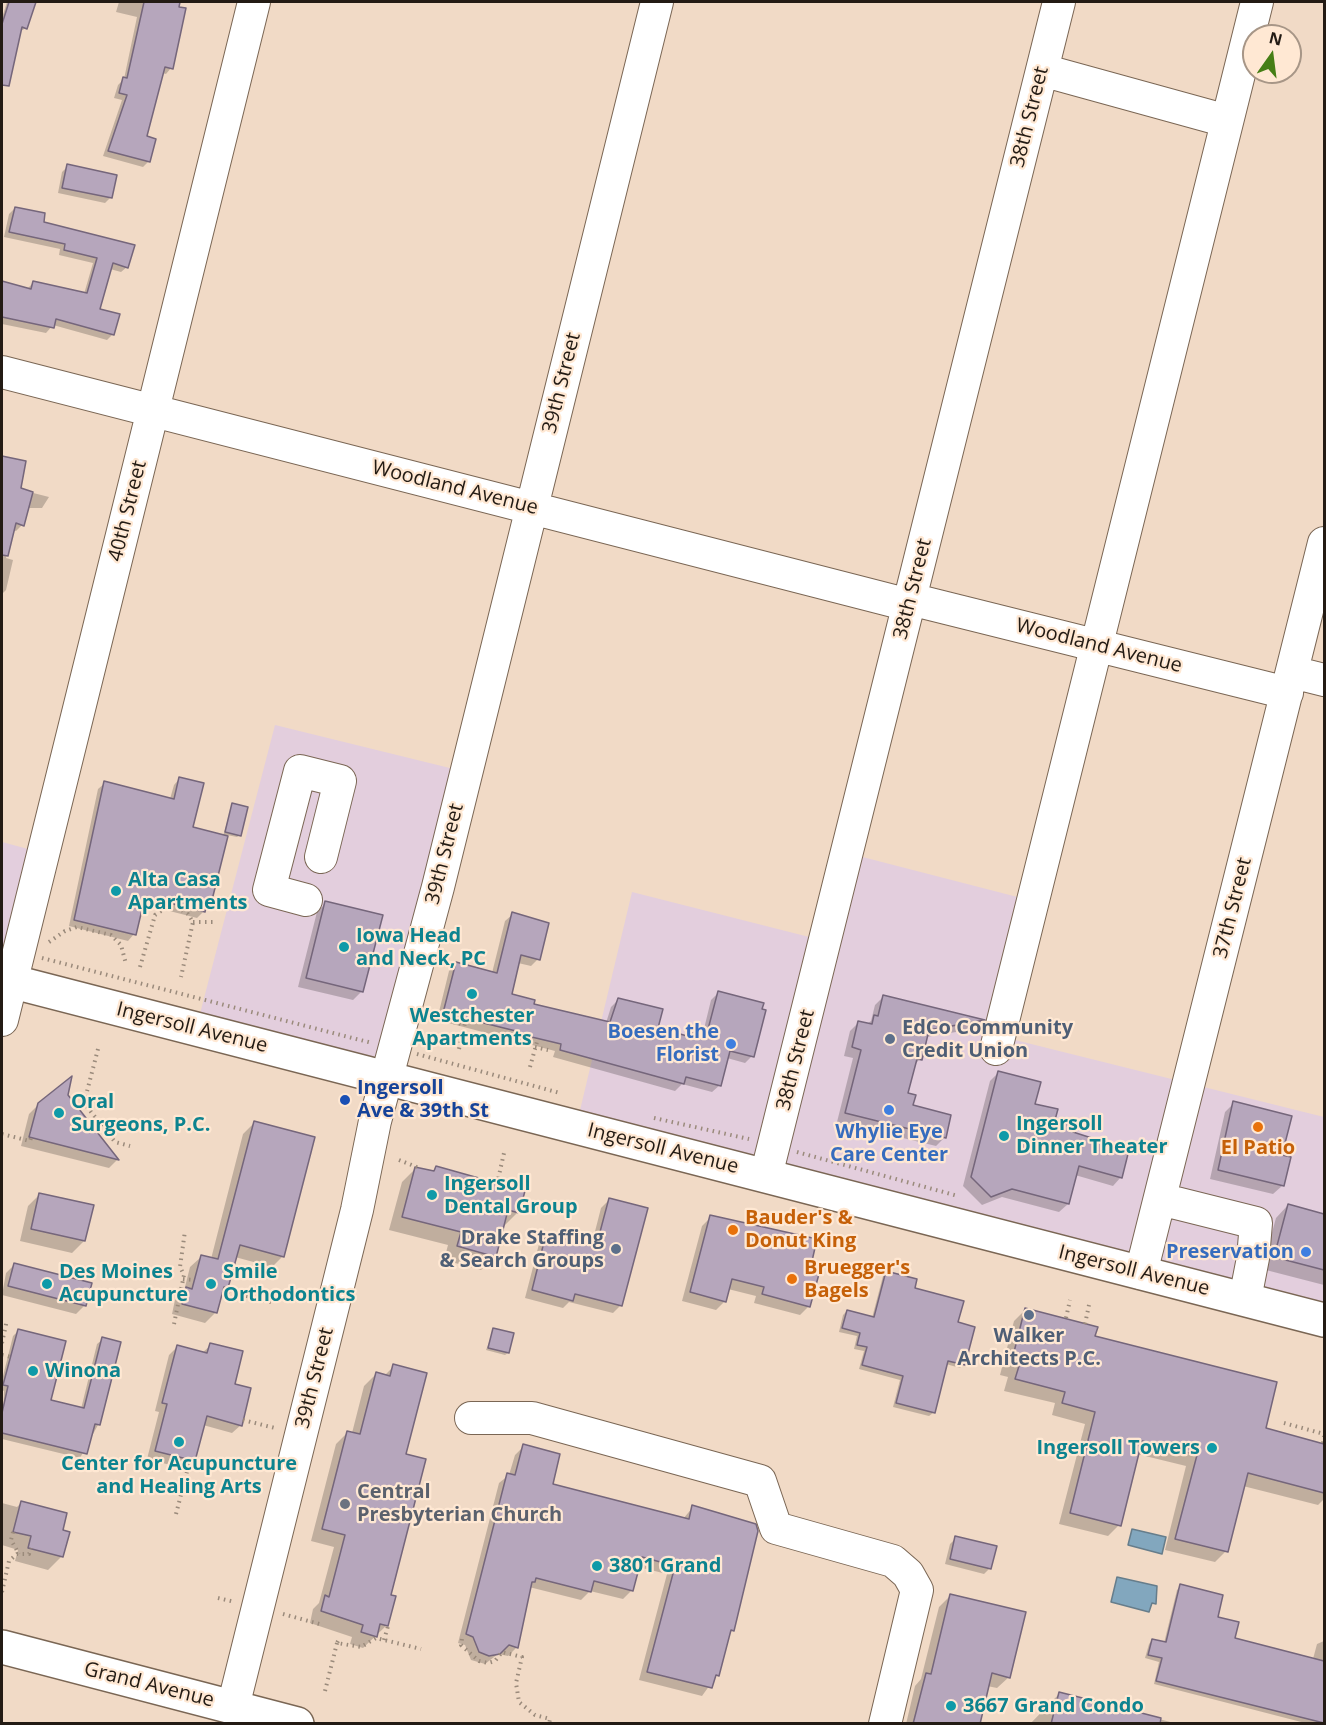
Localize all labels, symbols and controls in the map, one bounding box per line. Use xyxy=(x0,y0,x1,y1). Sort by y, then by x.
north arrow xyxy=(1242,24,1302,84)
text: N xyxy=(1267,26,1285,51)
street label: 38th Street xyxy=(1006,64,1054,170)
street label: 39th Street xyxy=(538,330,586,436)
street label: Woodland Avenue xyxy=(369,456,541,520)
street label: 40th Street xyxy=(104,458,152,564)
street label: 38th Street xyxy=(889,536,937,642)
street label: Woodland Avenue xyxy=(1013,614,1185,678)
street label: 39th Street xyxy=(421,801,469,907)
street label: 37th Street xyxy=(1209,855,1257,961)
place label: Alta Casa Apartments xyxy=(128,868,248,915)
marker: Alta Casa Apartments xyxy=(109,884,123,898)
place label: Iowa Head and Neck, PC xyxy=(356,924,486,971)
marker: Iowa Head and Neck, PC xyxy=(337,940,351,954)
marker: Westchester Apartments xyxy=(465,987,479,1001)
street label: Ingersoll Avenue xyxy=(114,998,270,1058)
place label: Westchester Apartments xyxy=(410,1004,534,1051)
street label: 38th Street xyxy=(772,1007,820,1113)
place label: EdCo Community Credit Union xyxy=(902,1016,1073,1063)
place label: Boesen the Florist xyxy=(608,1020,719,1067)
marker: EdCo Community Credit Union xyxy=(883,1032,897,1046)
marker: Boesen the Florist xyxy=(724,1037,738,1051)
place label: Ingersoll Ave & 39th St xyxy=(357,1076,489,1123)
place label: Oral Surgeons, P.C. xyxy=(71,1090,210,1137)
marker: Ingersoll Ave & 39th St xyxy=(338,1093,352,1107)
marker: Whylie Eye Care Center xyxy=(882,1103,896,1117)
marker: Oral Surgeons, P.C. xyxy=(52,1106,66,1120)
place label: Ingersoll Dinner Theater xyxy=(1016,1112,1167,1159)
street label: Ingersoll Avenue xyxy=(585,1119,741,1179)
place label: Whylie Eye Care Center xyxy=(830,1120,948,1167)
marker: El Patio xyxy=(1251,1120,1265,1134)
marker: Ingersoll Dinner Theater xyxy=(997,1129,1011,1143)
place label: El Patio xyxy=(1221,1136,1295,1160)
place label: Ingersoll Dental Group xyxy=(444,1172,578,1219)
marker: Ingersoll Dental Group xyxy=(425,1188,439,1202)
place label: Bauder's & Donut King xyxy=(745,1206,856,1253)
marker: Bauder's & Donut King xyxy=(726,1223,740,1237)
place label: Drake Staffing & Search Groups xyxy=(439,1226,604,1273)
place label: Preservation xyxy=(1166,1240,1294,1264)
street label: Ingersoll Avenue xyxy=(1056,1241,1212,1301)
marker: Drake Staffing & Search Groups xyxy=(609,1242,623,1256)
marker: Preservation xyxy=(1299,1245,1313,1259)
place label: Bruegger's Bagels xyxy=(804,1256,910,1303)
place label: Des Moines Acupuncture xyxy=(59,1260,188,1307)
place label: Smile Orthodontics xyxy=(223,1260,355,1307)
marker: Bruegger's Bagels xyxy=(785,1272,799,1286)
marker: Des Moines Acupuncture xyxy=(40,1277,54,1291)
marker: Smile Orthodontics xyxy=(204,1277,218,1291)
marker: Walker Architects P.C. xyxy=(1022,1308,1036,1322)
place label: Walker Architects P.C. xyxy=(957,1324,1101,1371)
street label: 39th Street xyxy=(291,1325,339,1431)
place label: Winona xyxy=(45,1359,121,1383)
marker: Winona xyxy=(26,1364,40,1378)
marker: Center for Acupuncture and Healing Arts xyxy=(172,1435,186,1449)
place label: Ingersoll Towers xyxy=(1036,1436,1200,1460)
marker: Ingersoll Towers xyxy=(1205,1441,1219,1455)
place label: Center for Acupuncture and Healing Arts xyxy=(61,1452,297,1499)
place label: Central Presbyterian Church xyxy=(357,1480,562,1527)
marker: Central Presbyterian Church xyxy=(338,1497,352,1511)
place label: 3801 Grand xyxy=(609,1554,721,1578)
marker: 3801 Grand xyxy=(590,1559,604,1573)
street label: Grand Avenue xyxy=(81,1657,217,1713)
place label: 3667 Grand Condo xyxy=(963,1694,1144,1718)
marker: 3667 Grand Condo xyxy=(944,1699,958,1713)

